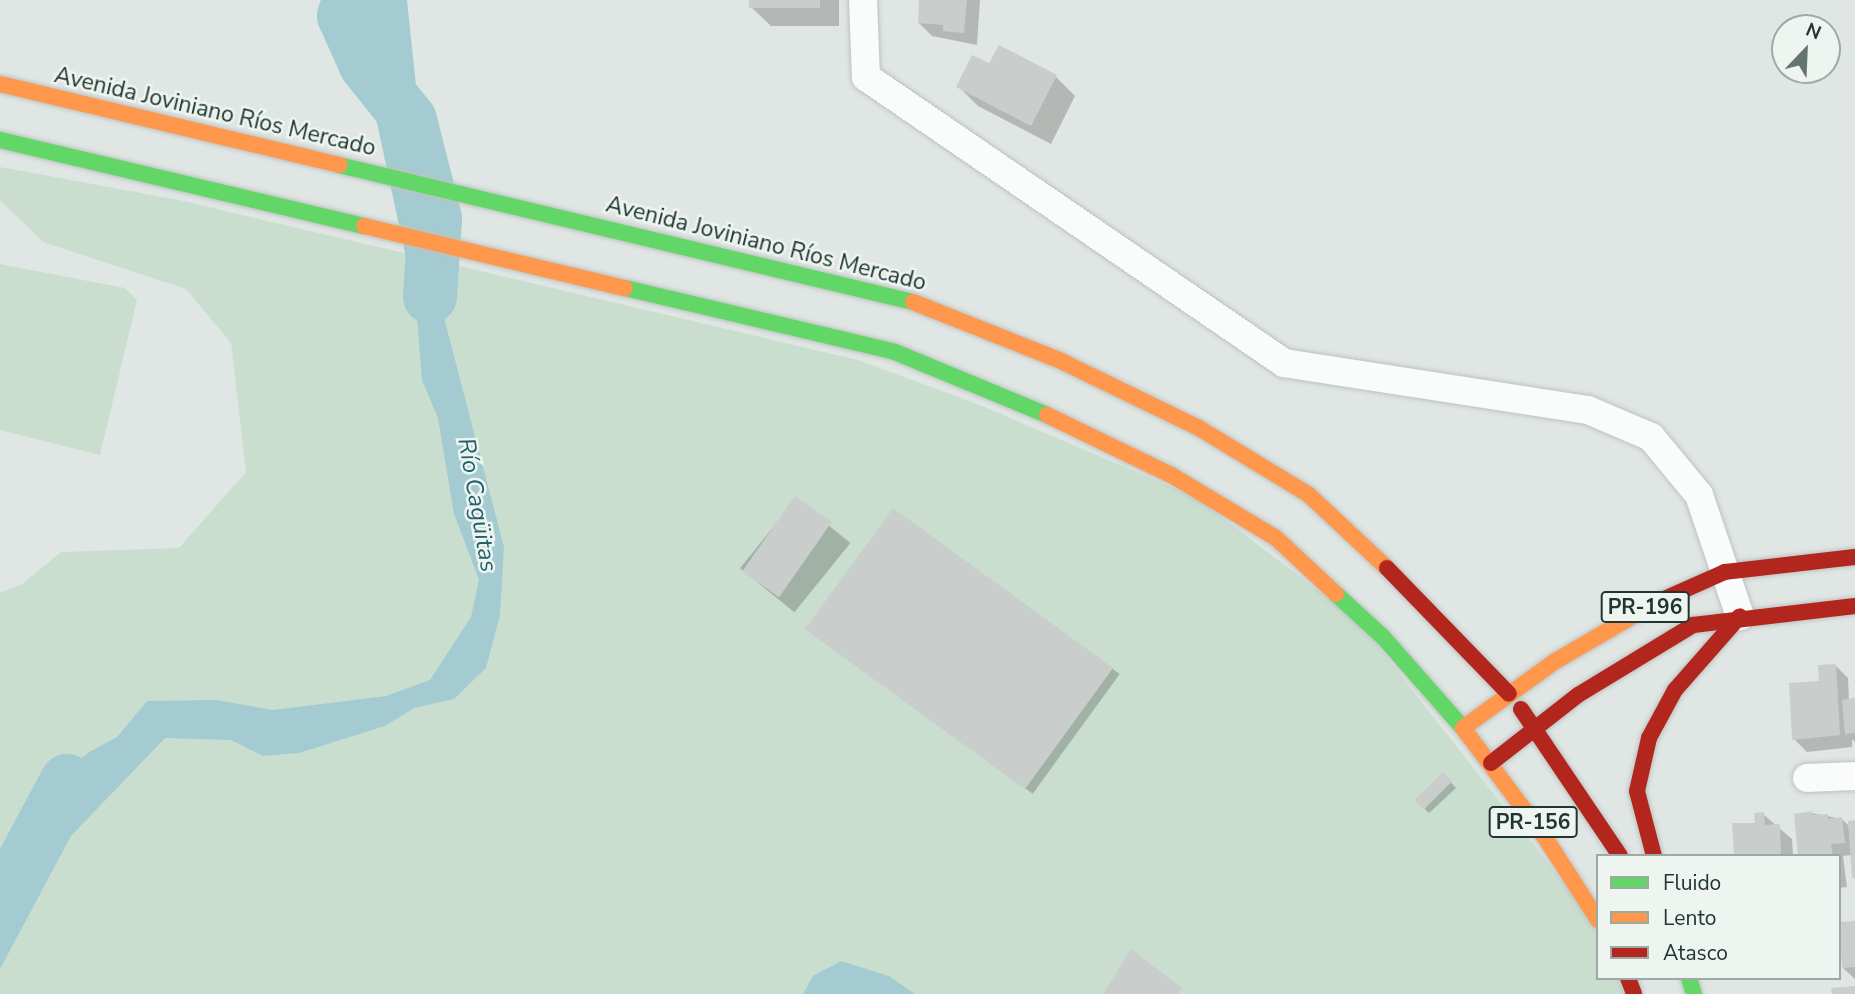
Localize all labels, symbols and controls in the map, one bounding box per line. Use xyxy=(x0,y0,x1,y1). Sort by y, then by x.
north arrow xyxy=(1771,14,1841,84)
text: N xyxy=(1802,17,1825,46)
street label: Avenida Joviniano Ríos Mercado xyxy=(52,62,378,162)
street label: Avenida Joviniano Ríos Mercado xyxy=(603,191,929,297)
water label: Río Cagüitas xyxy=(451,436,503,574)
road number: PR-196 xyxy=(1600,590,1690,624)
road number: PR-156 xyxy=(1488,804,1578,840)
legend xyxy=(1596,854,1841,980)
text: Fluido xyxy=(1663,869,1721,897)
text: Lento xyxy=(1663,904,1716,932)
text: Atasco xyxy=(1663,939,1728,967)

